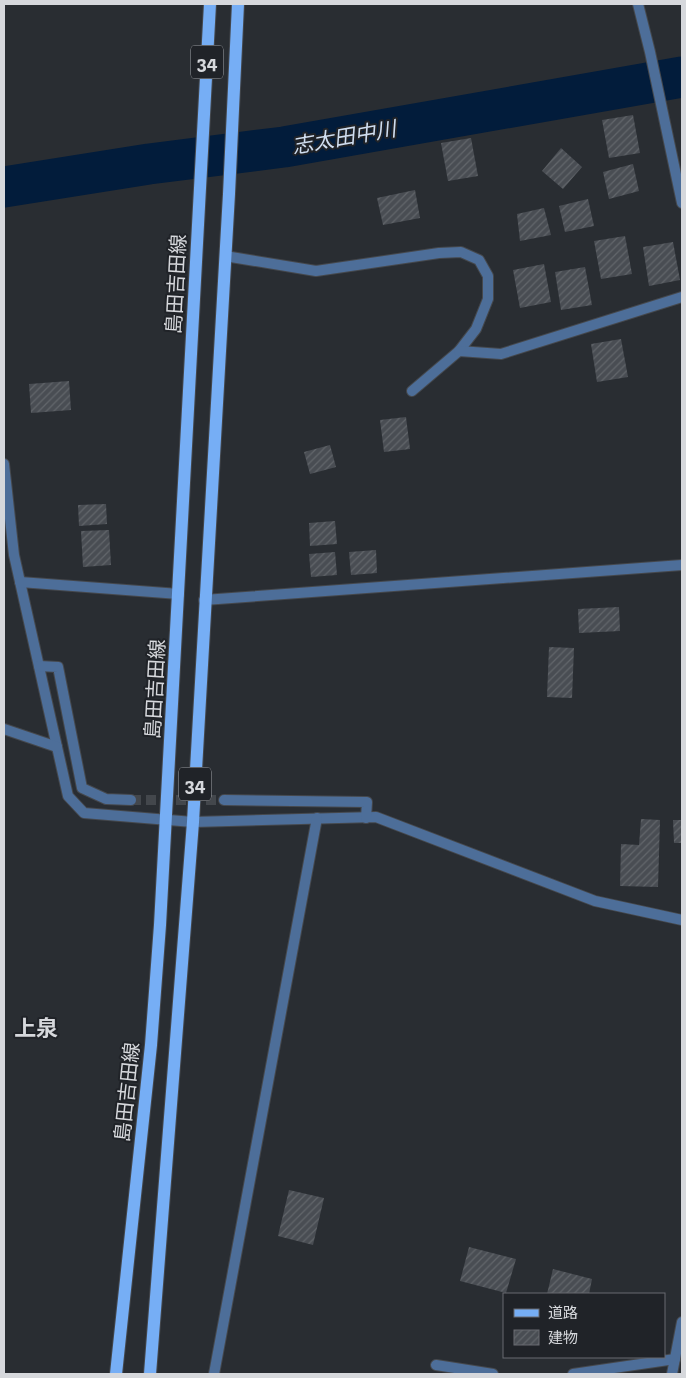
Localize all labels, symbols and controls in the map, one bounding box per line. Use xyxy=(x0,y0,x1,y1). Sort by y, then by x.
road number: 34 xyxy=(191,46,223,78)
water label: 志太田中川 xyxy=(290,115,400,158)
street label: 島田吉田線 xyxy=(161,233,191,335)
street label: 島田吉田線 xyxy=(140,638,170,740)
road number: 34 xyxy=(179,768,211,801)
district label: 上泉 xyxy=(14,1015,58,1042)
street label: 島田吉田線 xyxy=(110,1041,144,1143)
legend xyxy=(503,1293,666,1358)
text: 道路 xyxy=(548,1304,578,1322)
text: 建物 xyxy=(548,1329,578,1347)

